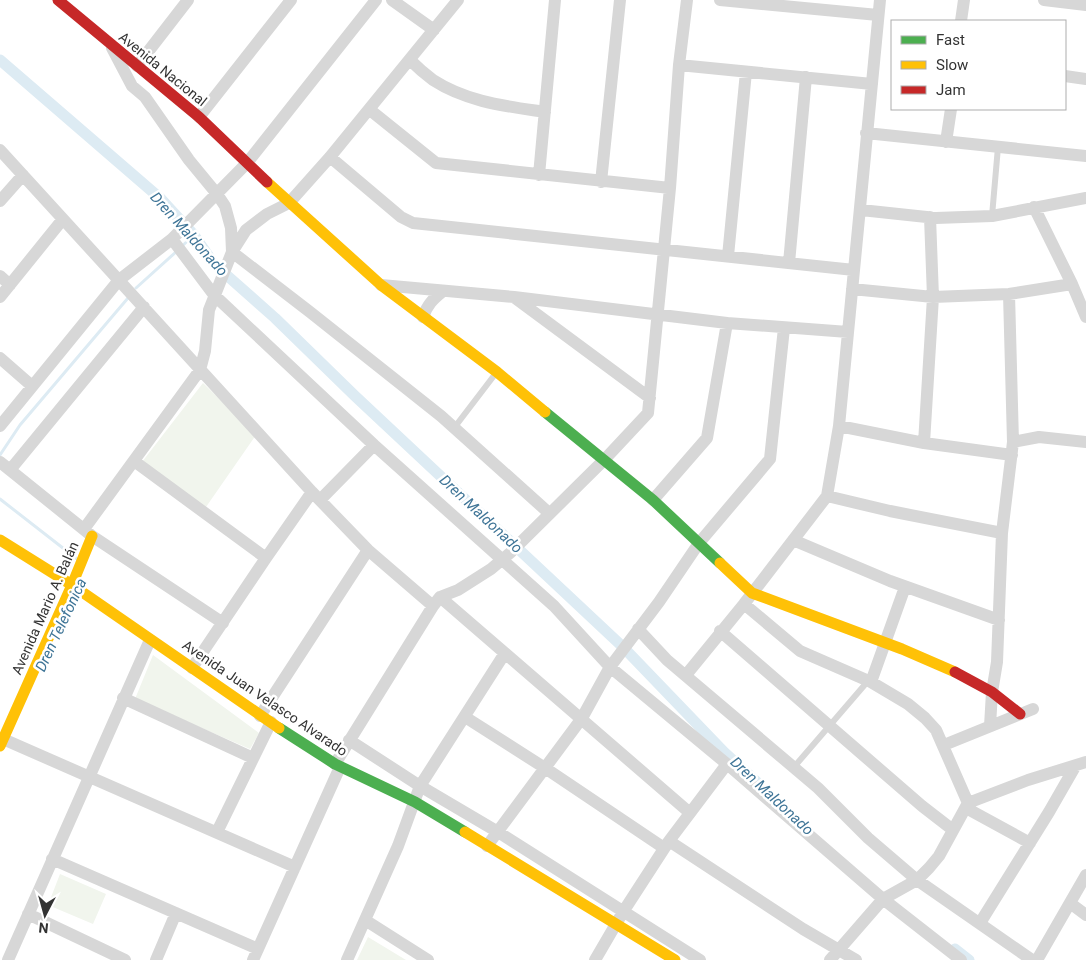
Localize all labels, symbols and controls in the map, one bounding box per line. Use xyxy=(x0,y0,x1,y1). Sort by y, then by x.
legend xyxy=(891,20,1066,110)
street label: Avenida Nacional xyxy=(116,29,210,109)
text: Fast xyxy=(936,31,965,49)
text: Slow xyxy=(936,56,968,74)
text: Jam xyxy=(936,81,966,99)
water label: Dren Maldonado xyxy=(147,188,231,280)
water label: Dren Maldonado xyxy=(436,471,526,557)
street label: Avenida Mario A. Balán xyxy=(8,539,82,677)
water label: Dren Telefonica xyxy=(32,575,91,675)
street label: Avenida Juan Velasco Alvarado xyxy=(180,637,350,759)
water label: Dren Maldonado xyxy=(727,753,817,839)
north arrow xyxy=(20,890,70,940)
text: N xyxy=(38,919,49,936)

